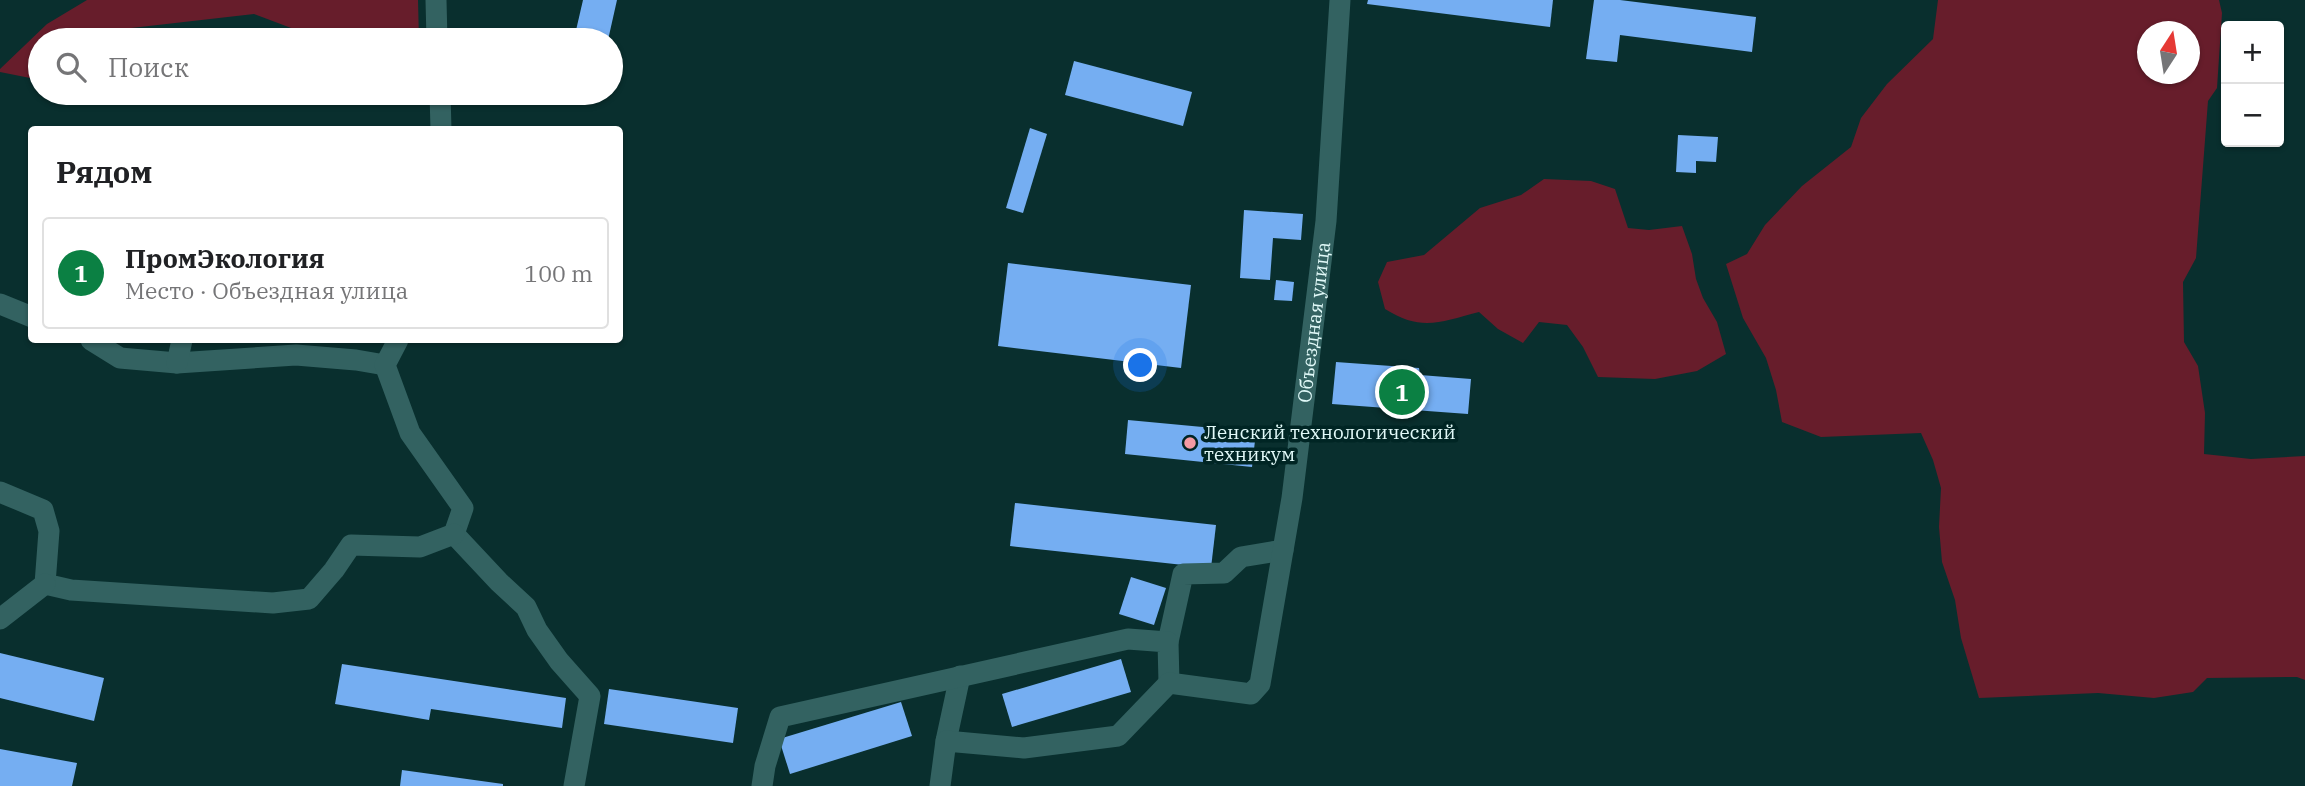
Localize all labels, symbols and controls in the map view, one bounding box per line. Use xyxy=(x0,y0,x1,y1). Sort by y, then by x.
north arrow xyxy=(2137,21,2200,84)
map controls xyxy=(2221,21,2284,147)
button: + xyxy=(2221,21,2284,84)
search box xyxy=(28,28,623,105)
icon: search xyxy=(52,48,90,86)
text: Поиск xyxy=(108,50,189,84)
button: − xyxy=(2221,84,2284,147)
text: Рядом xyxy=(56,152,152,191)
street label: Объездная улица xyxy=(1292,240,1335,404)
text: ПромЭкология xyxy=(125,241,325,275)
text: 1 xyxy=(74,258,88,288)
text: 100 m xyxy=(524,258,593,288)
text: Место · Объездная улица xyxy=(125,275,408,305)
your location xyxy=(1123,348,1157,382)
pin: 1 xyxy=(1379,366,1425,418)
place label: Ленский технологический техникум xyxy=(1204,420,1456,466)
marker: Ленский технологический техникум xyxy=(1182,435,1198,451)

